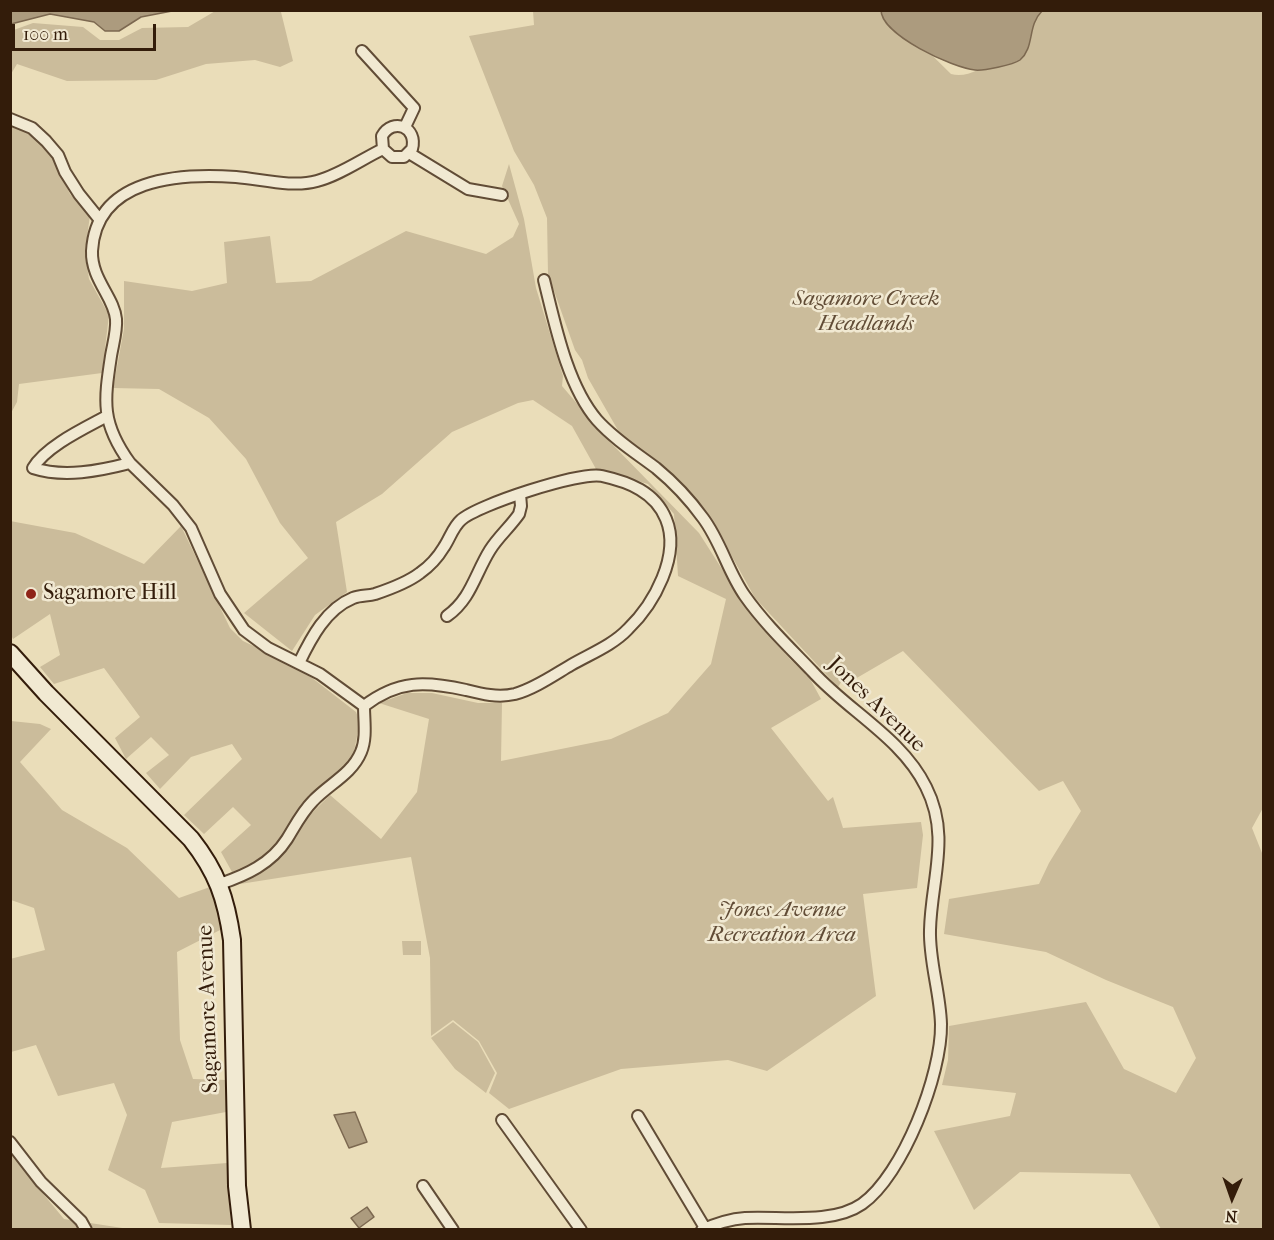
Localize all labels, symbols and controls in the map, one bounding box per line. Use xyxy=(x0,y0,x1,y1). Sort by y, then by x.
scale bar xyxy=(15,12,159,50)
text: 100 m xyxy=(23,24,68,45)
park label: Sagamore Creek Headlands xyxy=(793,287,939,338)
place label: Sagamore Hill xyxy=(43,581,177,607)
marker: Sagamore Hill xyxy=(24,587,38,601)
street label: Jones Avenue xyxy=(821,652,931,758)
park label: Jones Avenue Recreation Area xyxy=(708,898,856,950)
street label: Sagamore Avenue xyxy=(193,924,225,1094)
north arrow xyxy=(1202,1168,1262,1228)
text: N xyxy=(1225,1207,1238,1226)

